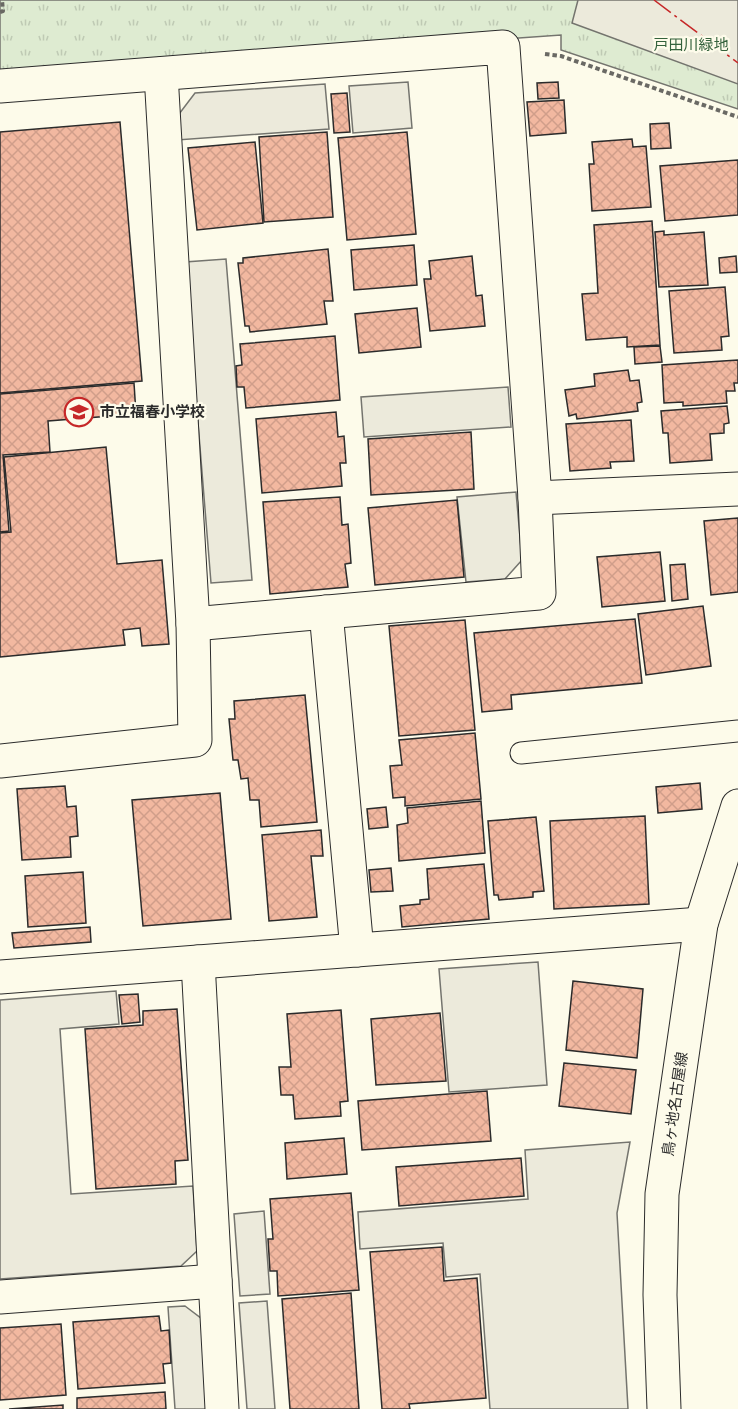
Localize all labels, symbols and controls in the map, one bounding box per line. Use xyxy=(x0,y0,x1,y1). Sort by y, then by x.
park label: 戸田川緑地 xyxy=(653,36,729,54)
school or university icon: 市立福春小学校 xyxy=(63,396,95,428)
place label: 市立福春小学校 xyxy=(100,403,205,421)
street label: 鳥ヶ地名古屋線 xyxy=(659,1051,691,1157)

